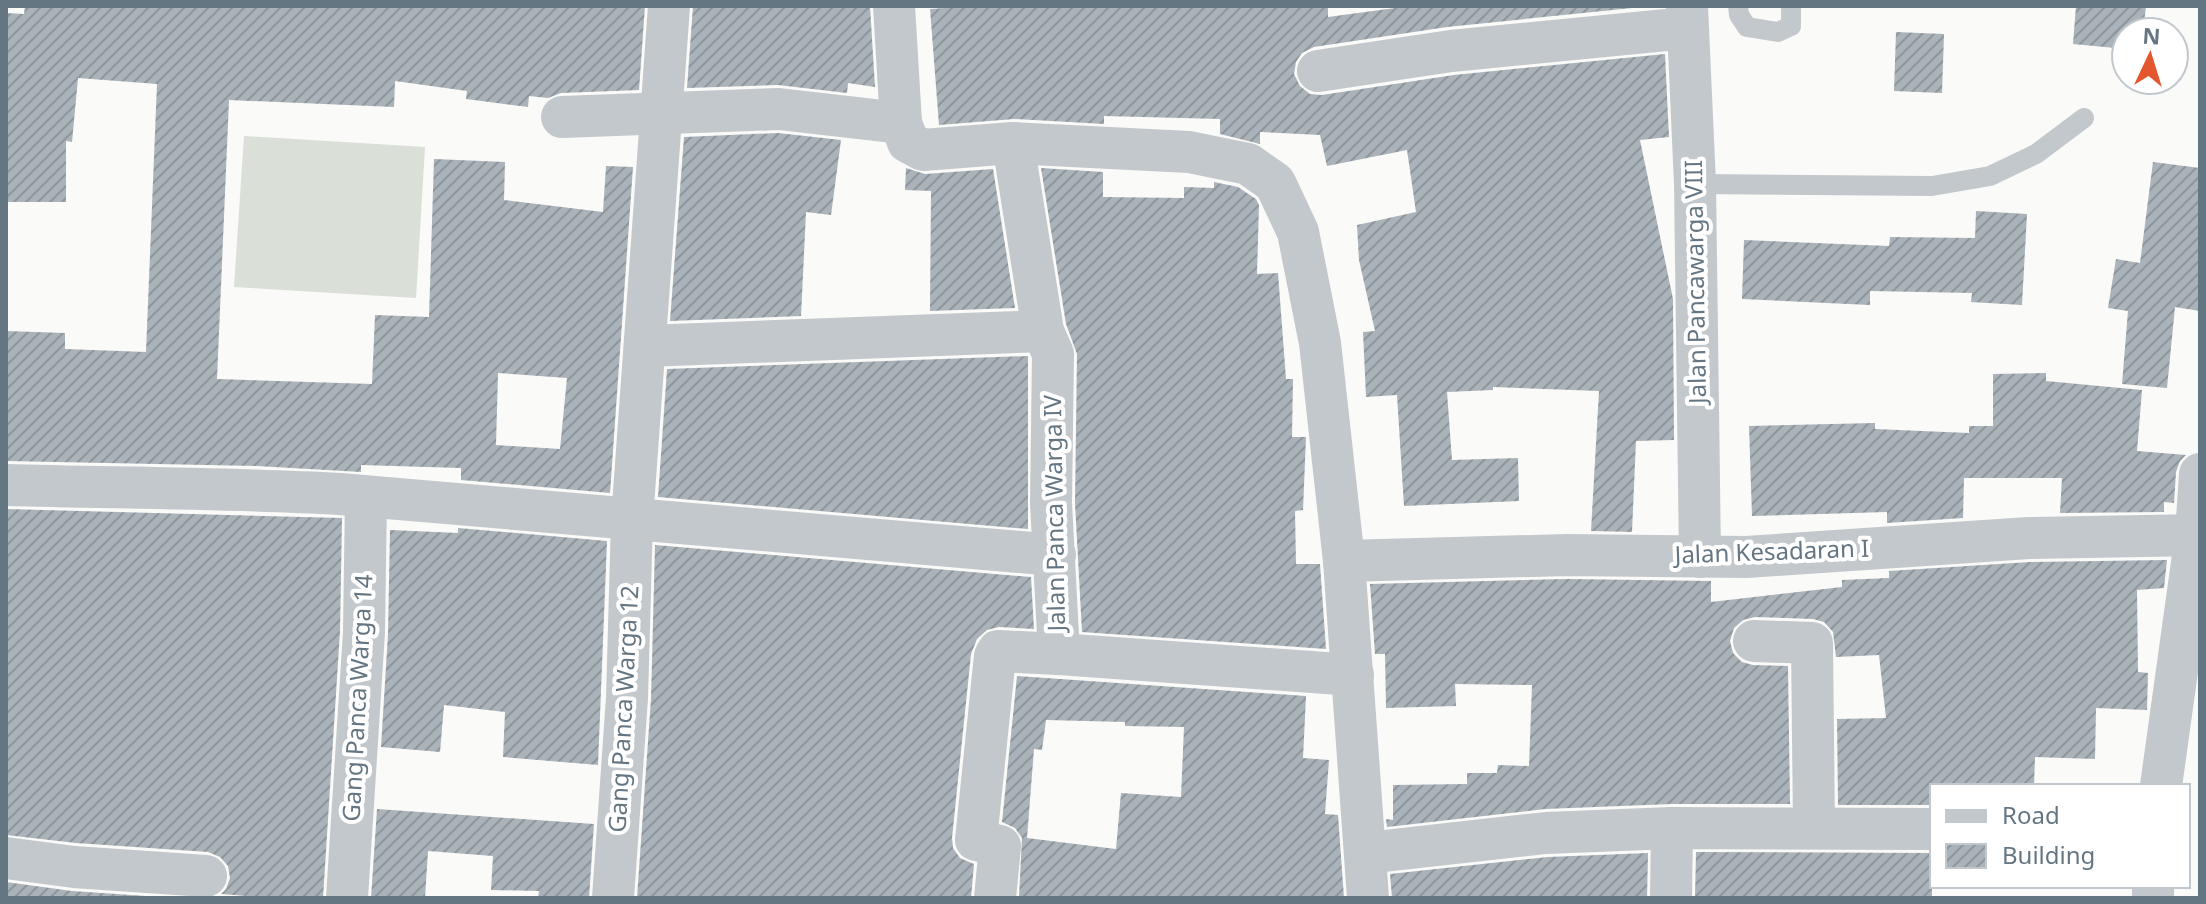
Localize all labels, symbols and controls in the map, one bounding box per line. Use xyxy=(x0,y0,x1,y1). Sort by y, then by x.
north arrow xyxy=(2110,16,2190,96)
text: N xyxy=(2141,19,2161,51)
street label: Jalan Pancawarga VIII xyxy=(1676,160,1713,406)
street label: Jalan Panca Warga IV xyxy=(1035,394,1072,634)
street label: Jalan Kesadaran I xyxy=(1672,531,1870,570)
street label: Gang Panca Warga 14 xyxy=(334,573,379,822)
street label: Gang Panca Warga 12 xyxy=(600,584,645,833)
legend xyxy=(1930,784,2190,888)
text: Road xyxy=(2002,798,2060,831)
text: Building xyxy=(2002,838,2095,871)

